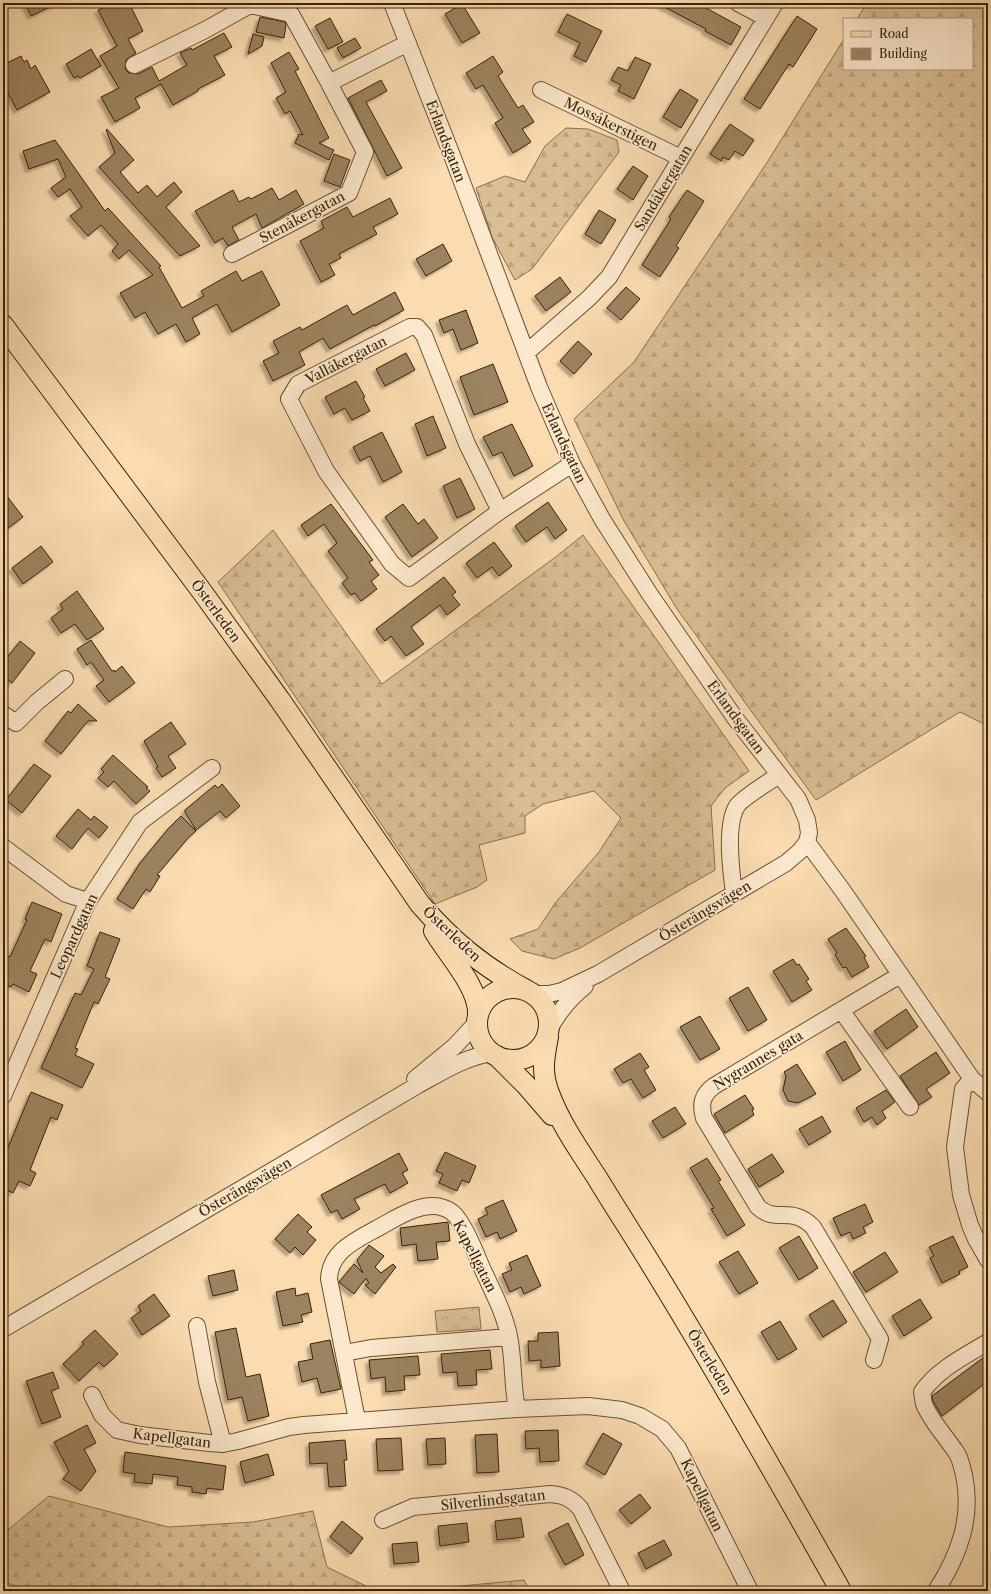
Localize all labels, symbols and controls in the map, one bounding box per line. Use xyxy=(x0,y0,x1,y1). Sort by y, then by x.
legend xyxy=(843,18,973,70)
text: Road xyxy=(879,26,909,41)
text: Building xyxy=(879,46,927,61)
street label: Mossåkerstigen xyxy=(561,93,661,155)
street label: Erlandsgatan xyxy=(422,97,470,185)
street label: Sandåkergatan xyxy=(630,141,696,234)
street label: Stenåkergatan xyxy=(256,187,348,247)
street label: Vallåkergatan xyxy=(301,332,390,389)
street label: Erlandsgatan xyxy=(538,400,590,486)
street label: Österleden xyxy=(187,576,245,646)
street label: Erlandsgatan xyxy=(703,677,769,757)
street label: Österängsvägen xyxy=(656,876,755,946)
street label: Leopardgatan xyxy=(46,890,102,981)
street label: Österleden xyxy=(419,902,485,966)
street label: Nygrannes gata xyxy=(710,1026,807,1094)
street label: Österängsvägen xyxy=(195,1153,295,1221)
street label: Kapellgatan xyxy=(449,1217,501,1295)
street label: Österleden xyxy=(683,1326,737,1398)
street label: Kapellgatan xyxy=(132,1424,212,1452)
street label: Kapellgatan xyxy=(677,1456,727,1535)
street label: Silverlindsgatan xyxy=(440,1486,546,1514)

